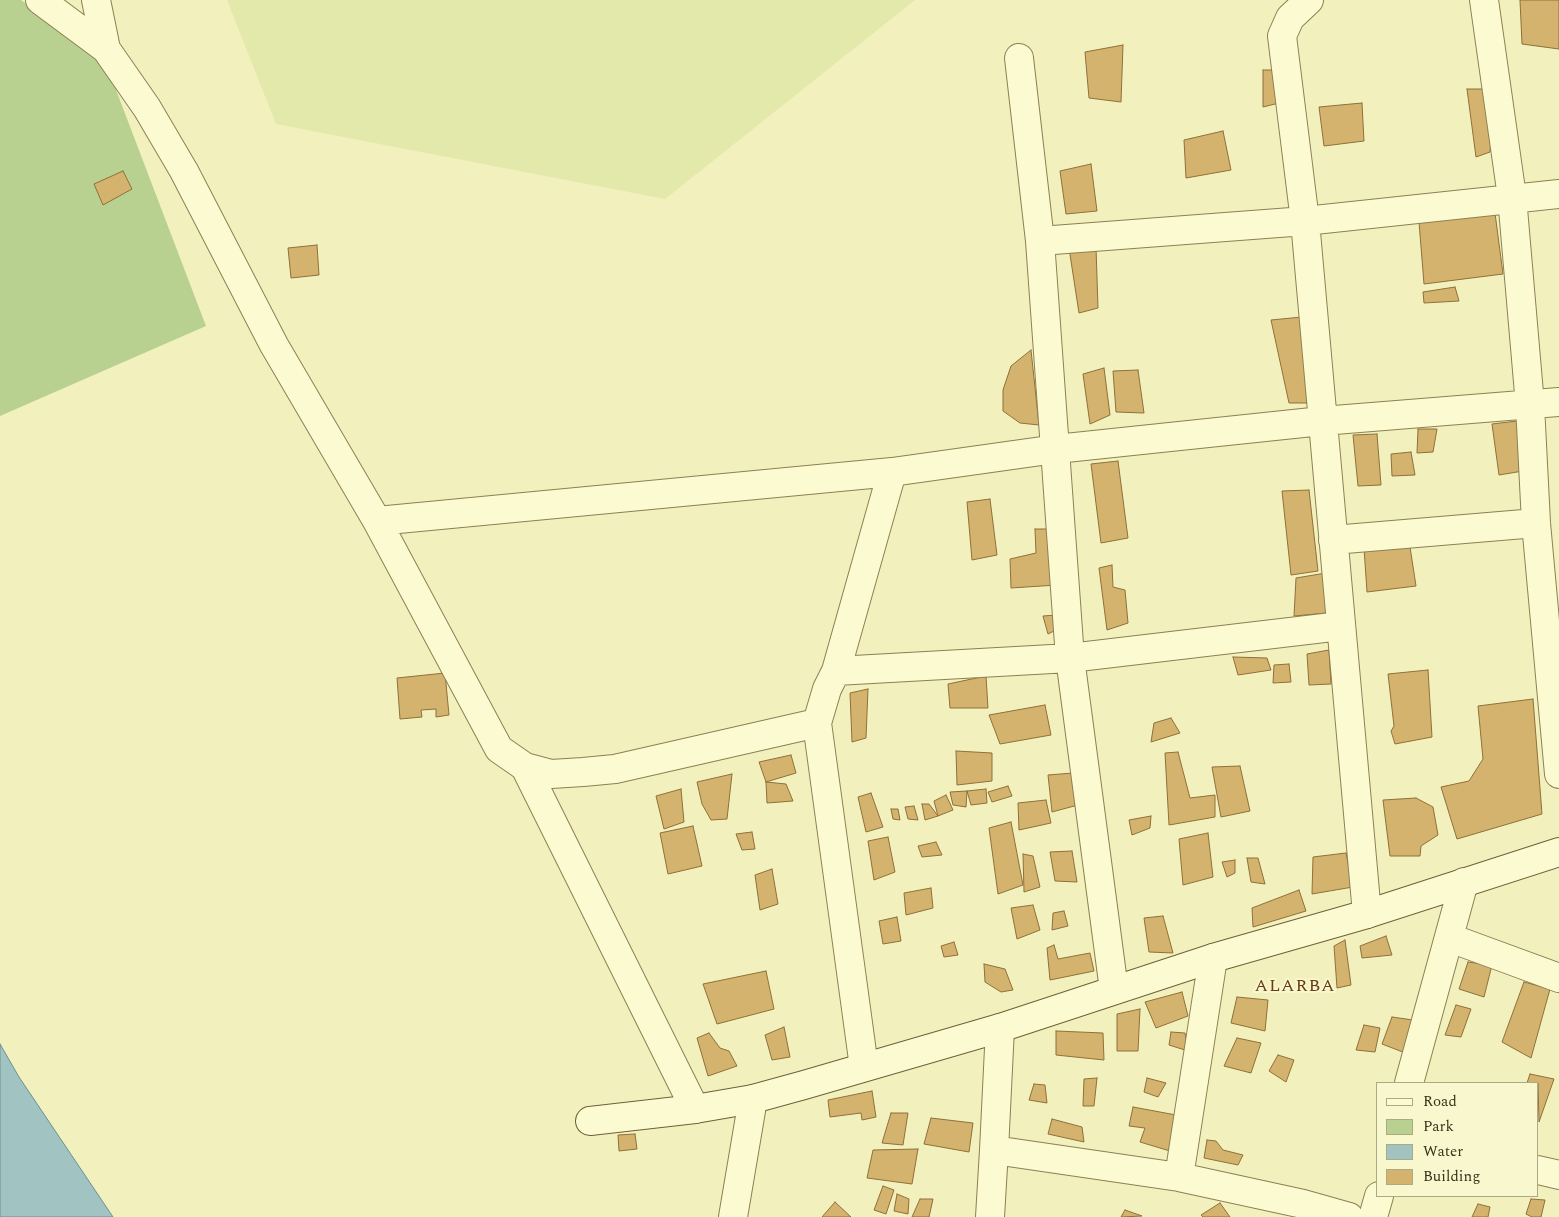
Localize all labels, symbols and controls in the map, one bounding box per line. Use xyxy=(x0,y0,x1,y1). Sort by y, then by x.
district label: ALARBA xyxy=(1254,976,1336,998)
legend xyxy=(1376,1082,1539,1197)
text: Road xyxy=(1423,1090,1457,1113)
text: Park xyxy=(1423,1115,1454,1138)
text: Water xyxy=(1423,1140,1463,1163)
text: Building xyxy=(1423,1165,1480,1188)

